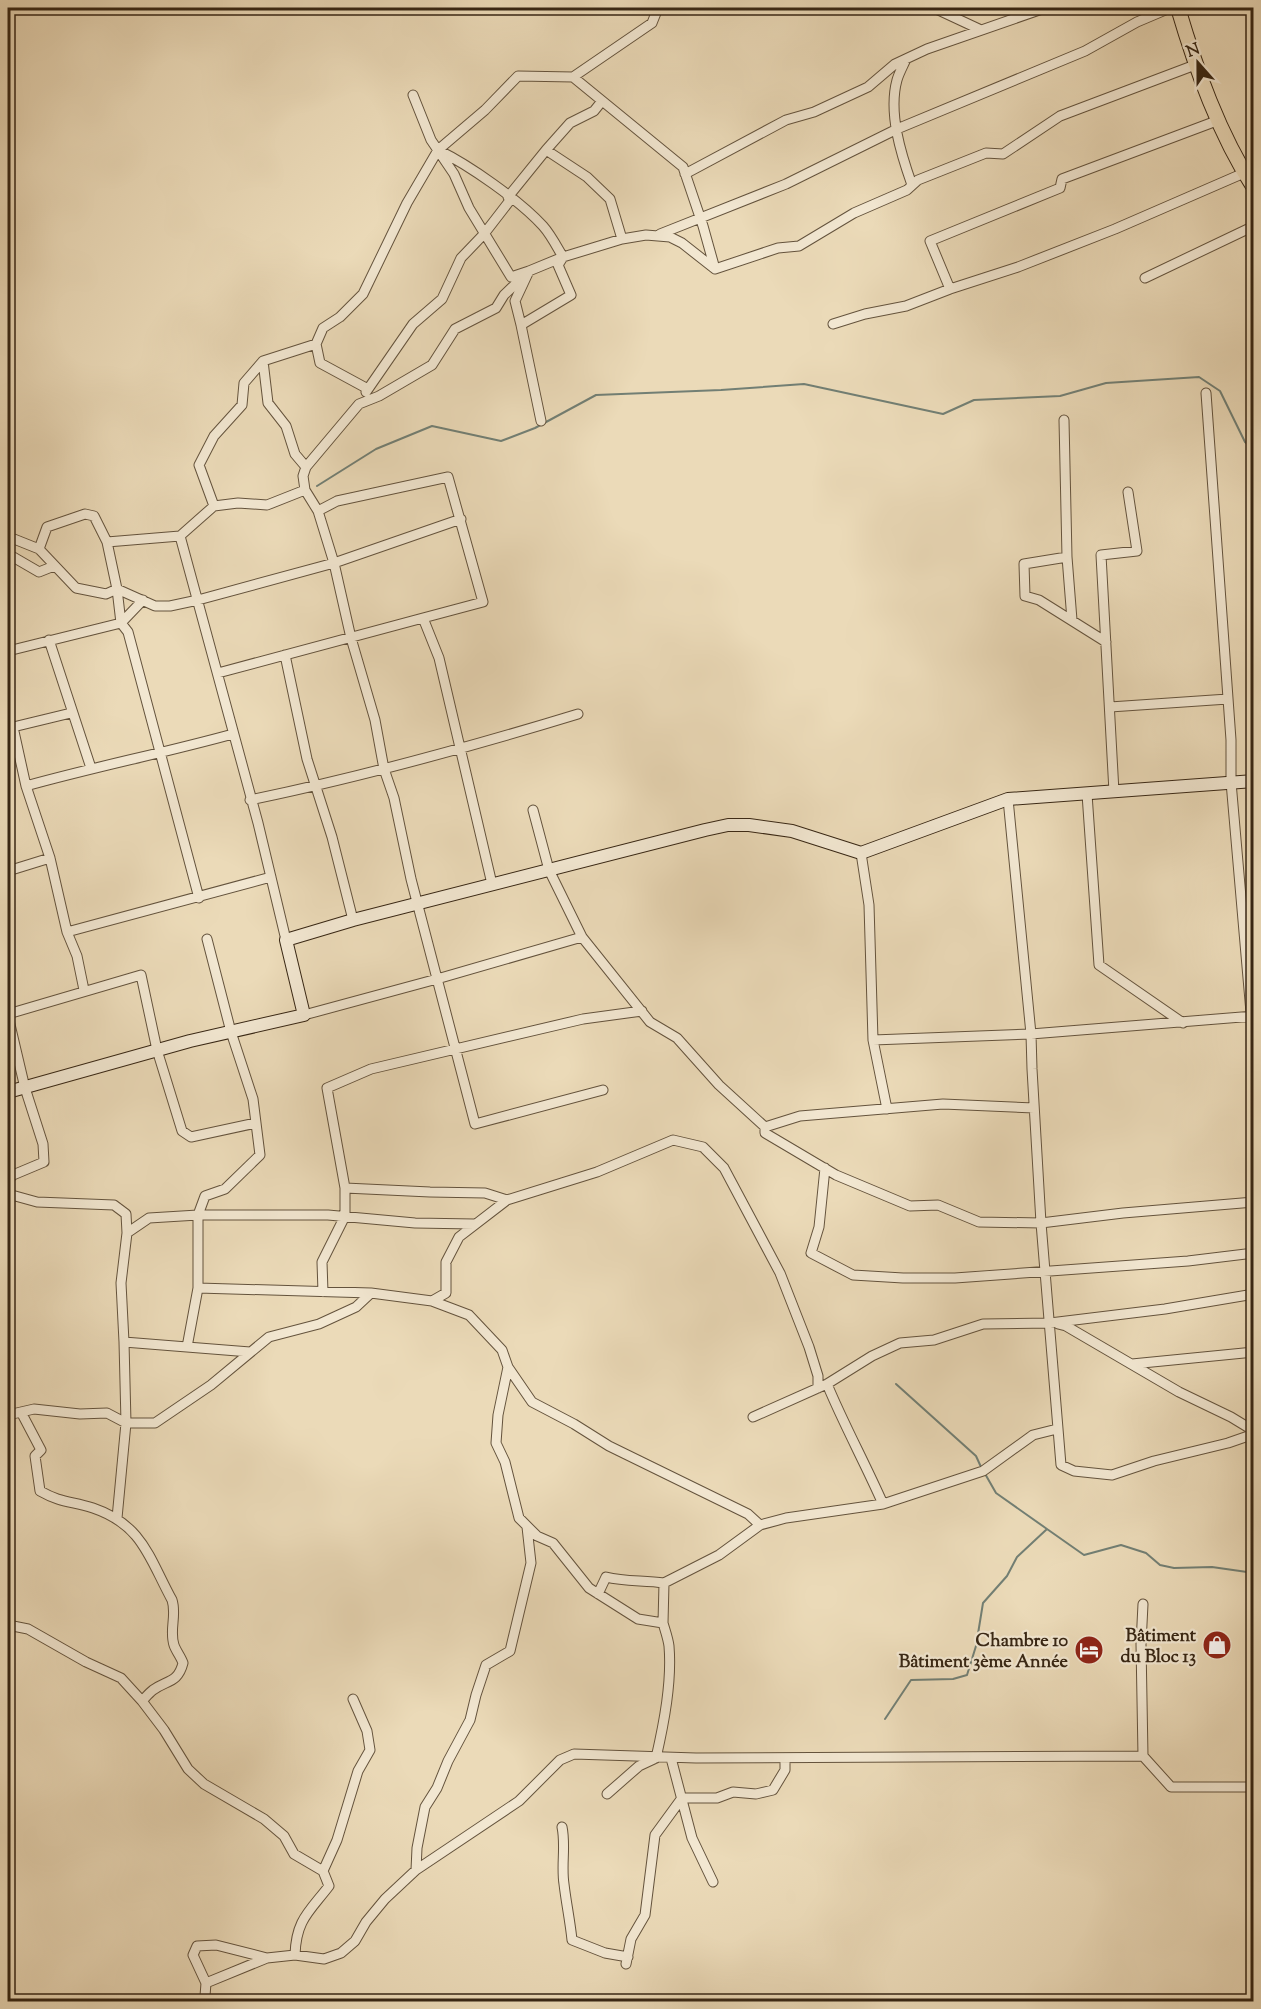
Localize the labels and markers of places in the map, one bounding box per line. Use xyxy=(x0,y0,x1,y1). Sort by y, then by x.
place label: Bâtiment du Bloc 13 xyxy=(1121,1624,1197,1671)
place label: Chambre 10 Bâtiment 3ème Année xyxy=(899,1629,1069,1676)
shop icon: Bâtiment du Bloc 13 xyxy=(1201,1629,1233,1661)
hotel icon: Chambre 10 Bâtiment 3ème Année xyxy=(1073,1634,1105,1666)

